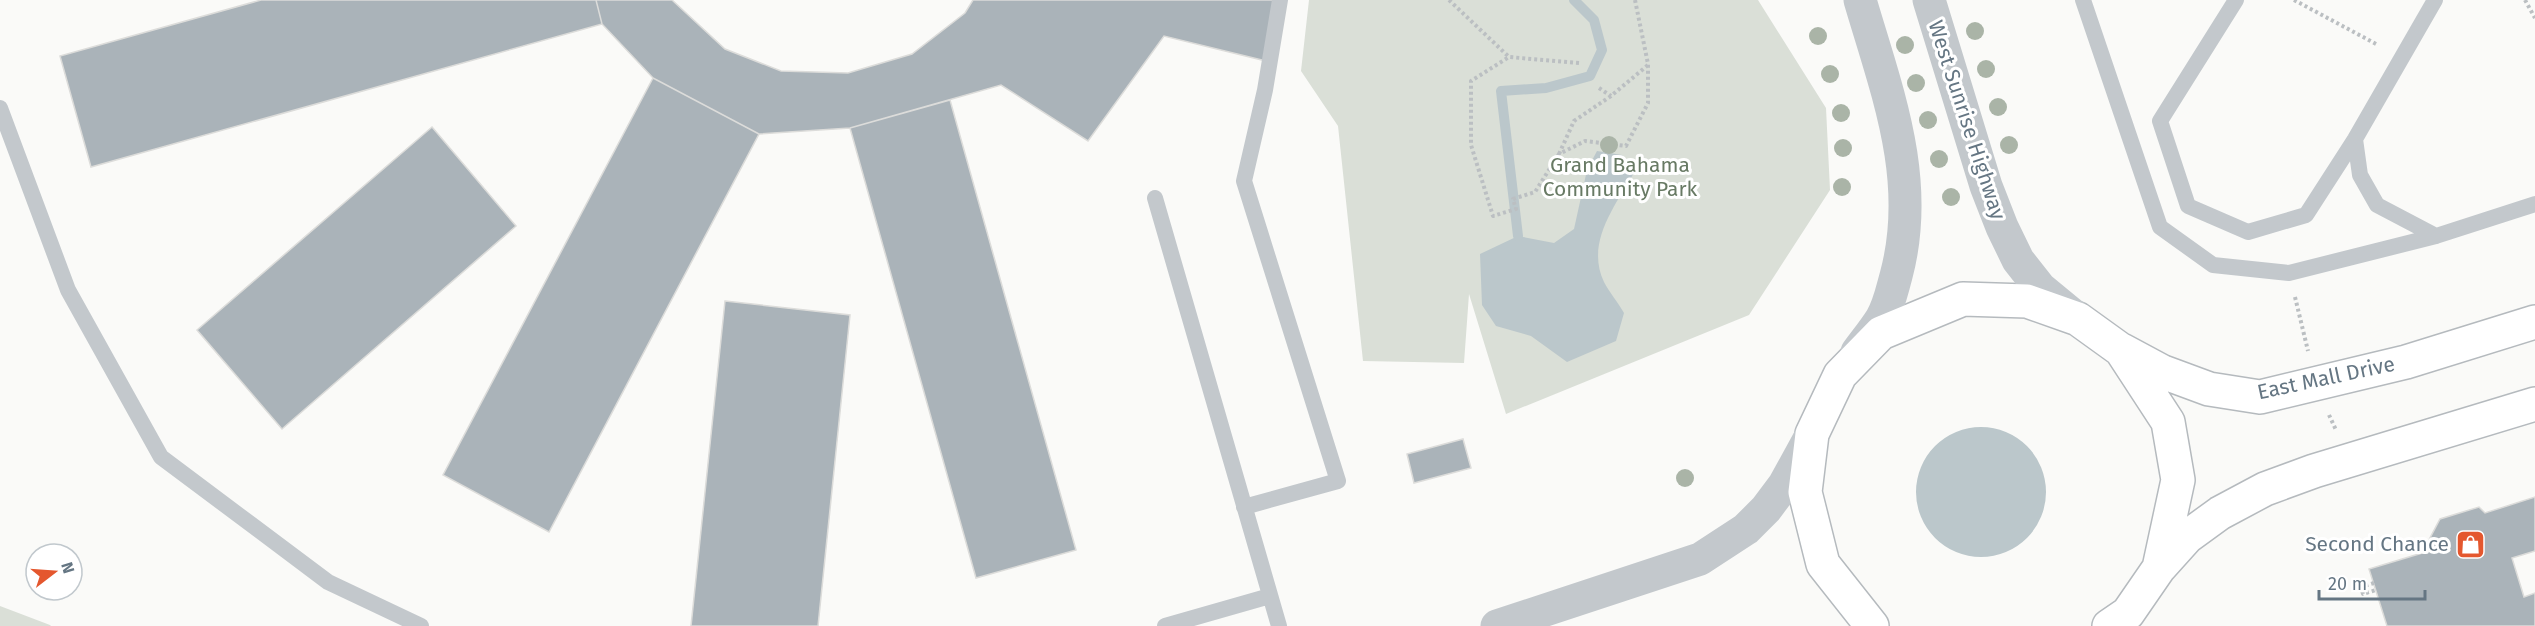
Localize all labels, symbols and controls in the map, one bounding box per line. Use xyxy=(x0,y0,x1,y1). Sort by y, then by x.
street label: West Sunrise Highway xyxy=(1922,17,2012,224)
park label: Grand Bahama Community Park xyxy=(1543,152,1698,202)
street label: East Mall Drive xyxy=(2255,351,2397,405)
shop icon: Second Chance xyxy=(2454,528,2486,560)
place label: Second Chance xyxy=(2305,531,2449,557)
north arrow xyxy=(24,542,84,602)
text: N xyxy=(57,560,79,576)
scale bar xyxy=(2319,563,2426,601)
text: 20 m xyxy=(2328,573,2367,595)

